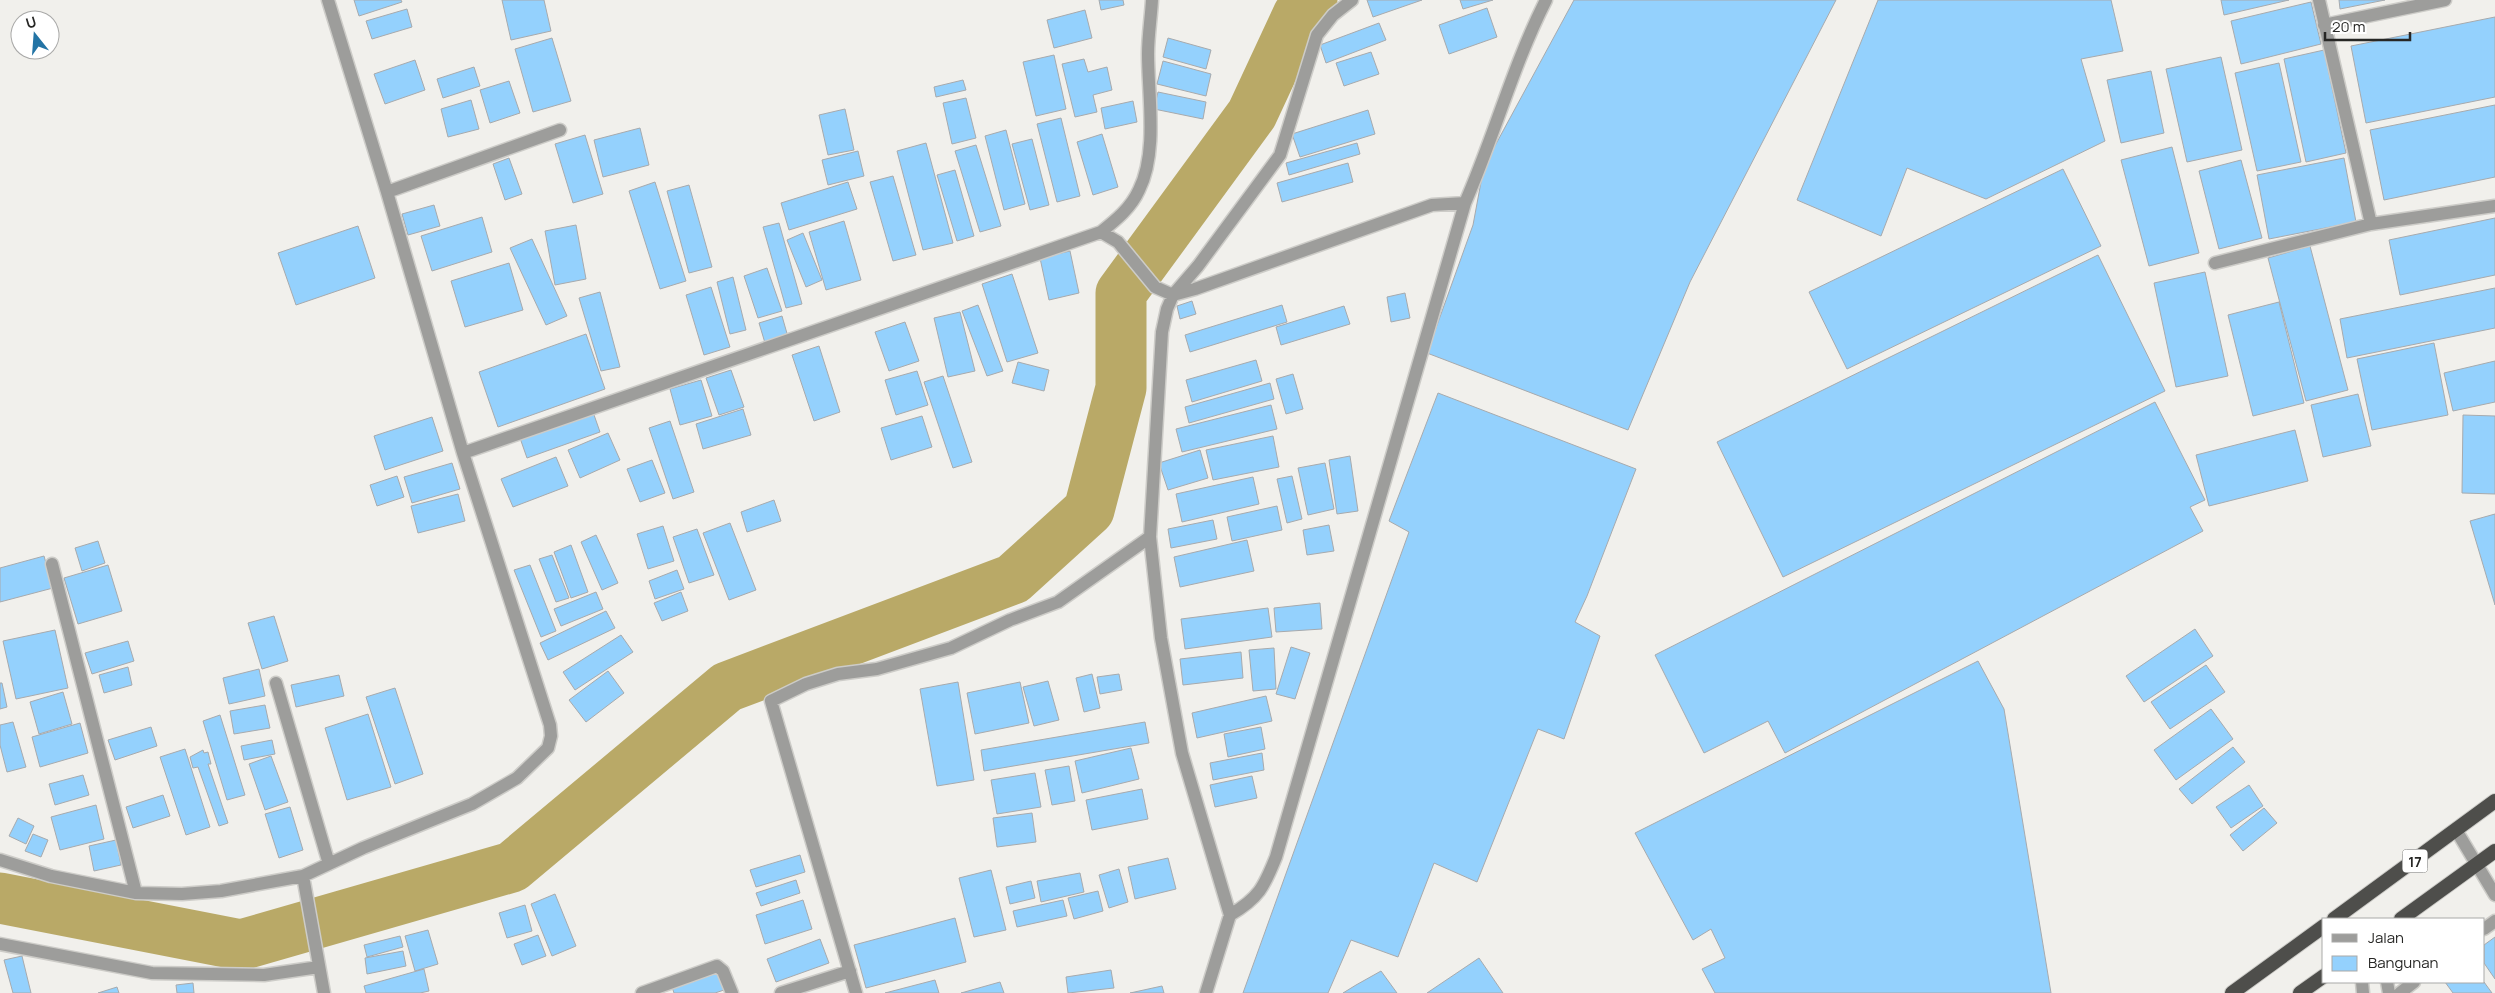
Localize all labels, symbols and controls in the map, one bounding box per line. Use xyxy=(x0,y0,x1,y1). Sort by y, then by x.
north arrow xyxy=(10,10,60,60)
scale bar xyxy=(2325,10,2410,42)
text: U xyxy=(23,12,39,33)
text: 20 m xyxy=(2332,16,2365,37)
road number: 17 xyxy=(2402,849,2428,872)
legend xyxy=(2322,918,2485,983)
text: Jalan xyxy=(2368,927,2404,948)
text: Bangunan xyxy=(2368,952,2438,973)

